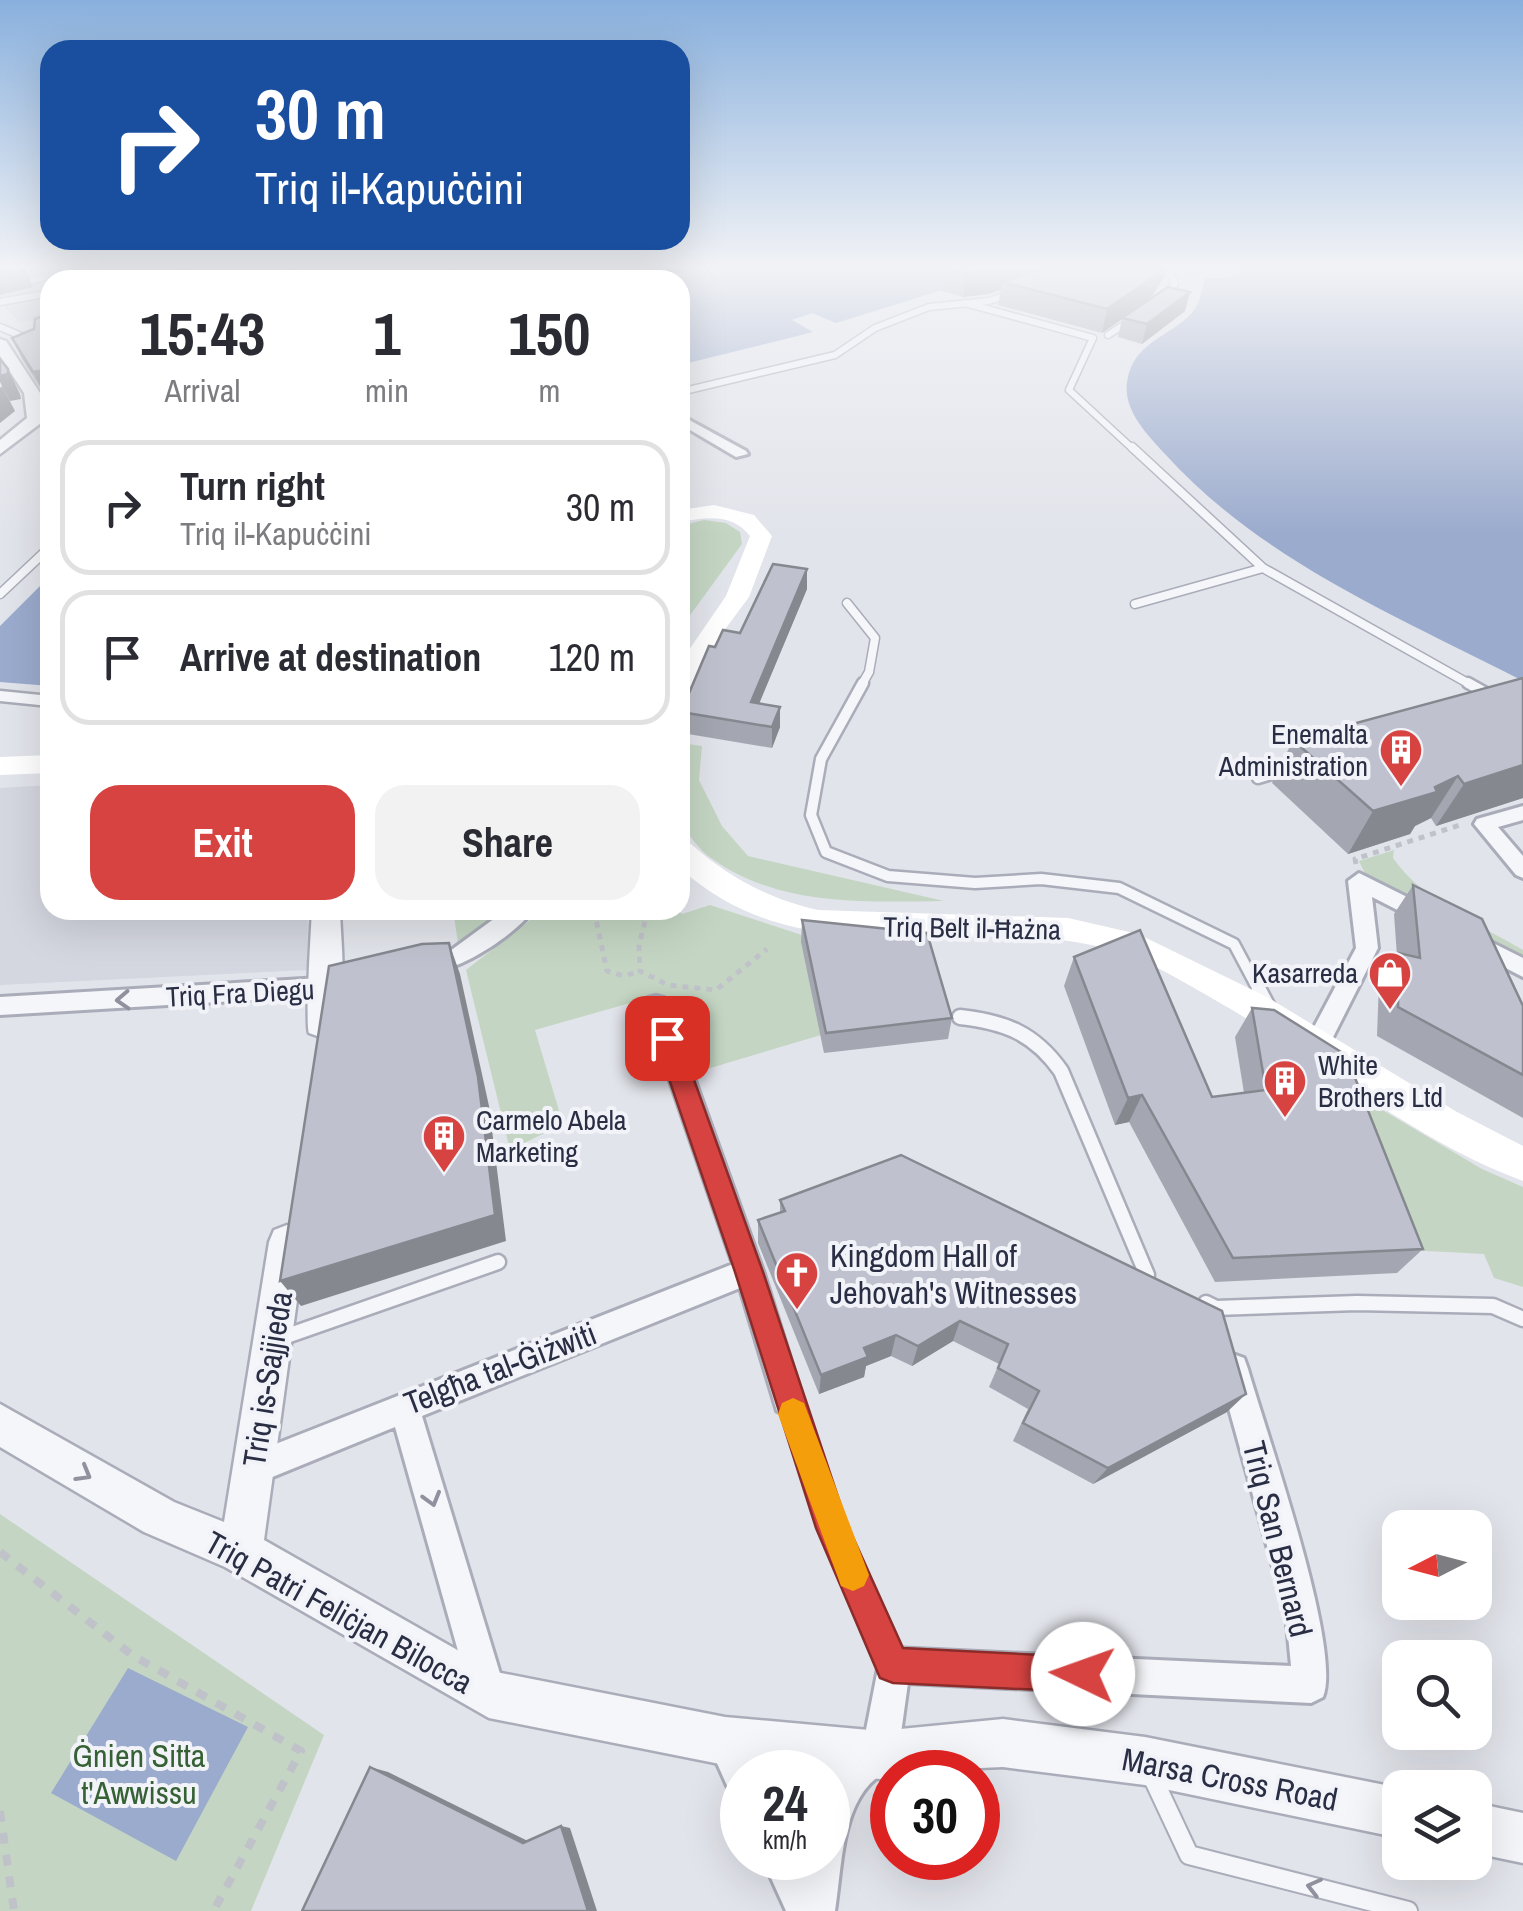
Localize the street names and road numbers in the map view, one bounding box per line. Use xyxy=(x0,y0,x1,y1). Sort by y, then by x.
street label: Triq Belt il-Ħażna xyxy=(883,907,1061,949)
street label: Triq Fra Diegu xyxy=(165,970,315,1016)
street label: Triq is-Sajjieda xyxy=(232,1288,302,1470)
street label: Telgħa tal-Ġiżwiti xyxy=(398,1312,602,1424)
street label: Triq San Bernard xyxy=(1233,1437,1323,1641)
street label: Triq Patri Feliċjan Bilocca xyxy=(198,1521,481,1704)
street label: Marsa Cross Road xyxy=(1119,1737,1341,1821)

